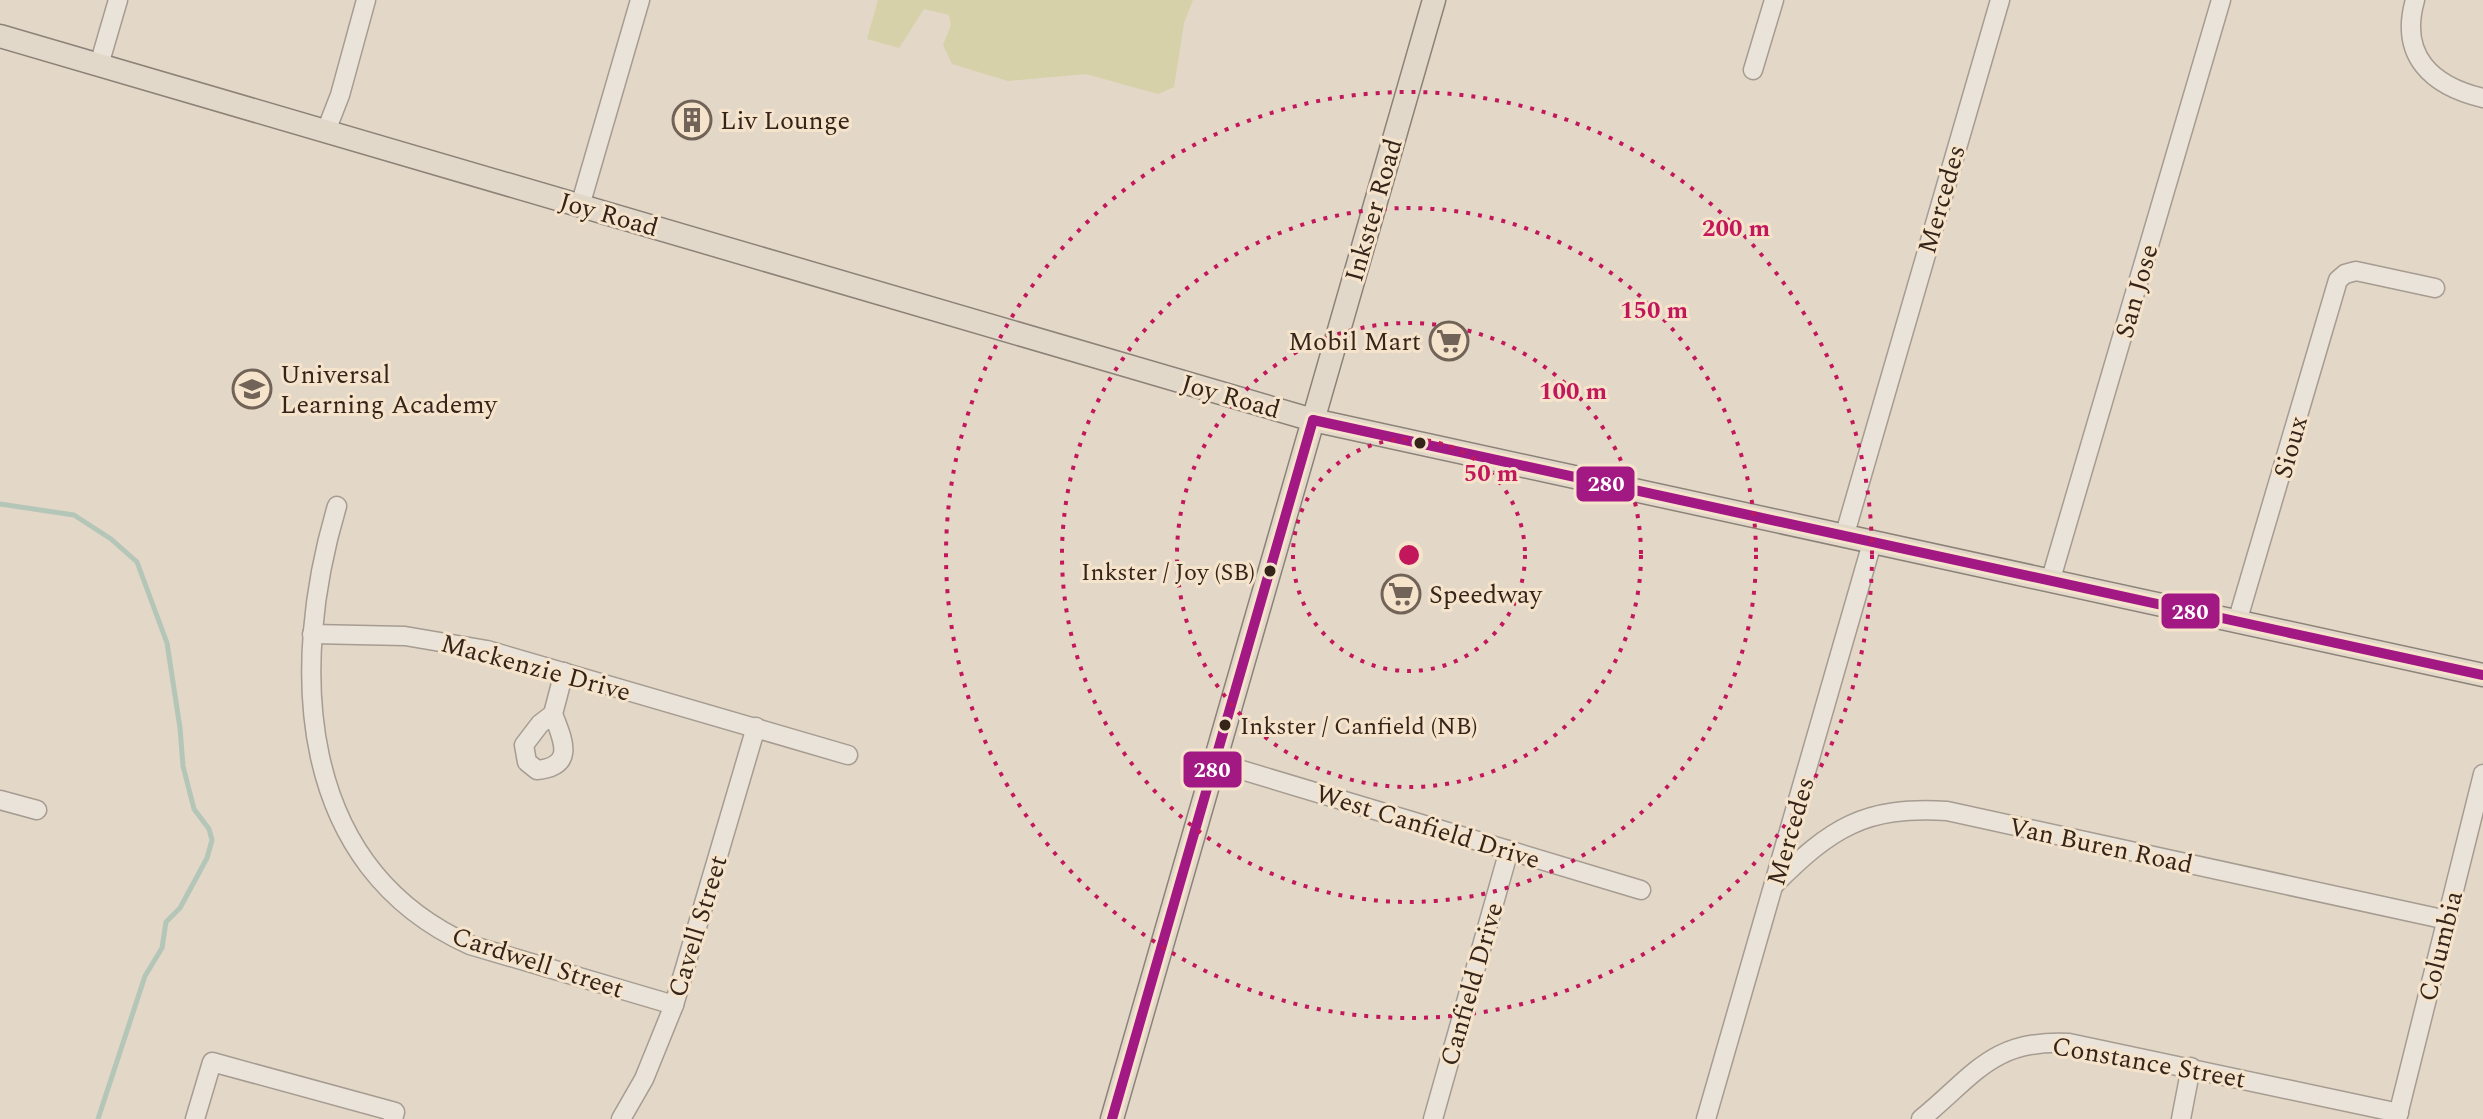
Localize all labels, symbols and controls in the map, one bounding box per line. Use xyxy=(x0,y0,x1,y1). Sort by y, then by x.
building icon: Liv Lounge xyxy=(671,99,713,141)
place label: Liv Lounge xyxy=(720,101,850,141)
street label: Inkster Road xyxy=(1334,134,1414,287)
street label: Mercedes xyxy=(1907,140,1977,258)
street label: Joy Road xyxy=(555,182,663,248)
text: 200 m xyxy=(1702,211,1770,247)
street label: San Jose xyxy=(2104,240,2169,343)
text: 150 m xyxy=(1620,293,1688,329)
supermarket icon: Mobil Mart xyxy=(1428,320,1470,362)
place label: Mobil Mart xyxy=(1288,322,1421,362)
place label: Universal Learning Academy xyxy=(280,355,498,425)
street label: Joy Road xyxy=(1177,364,1285,430)
school or university icon: Universal Learning Academy xyxy=(231,368,273,410)
text: 100 m xyxy=(1539,374,1607,410)
street label: Sioux xyxy=(2263,411,2319,483)
unlabelled marker xyxy=(1412,435,1428,451)
text: 50 m xyxy=(1464,456,1519,492)
line badge: 280 xyxy=(1575,465,1636,503)
text: 280 xyxy=(1587,468,1625,501)
centre of rings xyxy=(1395,541,1423,569)
place label: Inkster / Joy (SB) xyxy=(1081,555,1255,591)
marker: Inkster / Joy (SB) xyxy=(1262,563,1278,579)
supermarket icon: Speedway xyxy=(1380,573,1422,615)
place label: Speedway xyxy=(1429,575,1544,615)
line badge: 280 xyxy=(2160,592,2221,630)
text: 280 xyxy=(2171,596,2209,629)
street label: Mackenzie Drive xyxy=(436,623,635,713)
place label: Inkster / Canfield (NB) xyxy=(1240,709,1478,745)
marker: Inkster / Canfield (NB) xyxy=(1217,717,1233,733)
line badge: 280 xyxy=(1182,750,1243,789)
text: 280 xyxy=(1193,754,1231,787)
street label: Mercedes xyxy=(1756,772,1826,890)
street label: West Canfield Drive xyxy=(1311,774,1545,880)
street label: Van Buren Road xyxy=(2005,807,2196,885)
street label: Cavell Street xyxy=(657,850,739,1002)
street label: Columbia xyxy=(2408,886,2474,1006)
street label: Canfield Drive xyxy=(1430,898,1514,1071)
street label: Cardwell Street xyxy=(447,916,629,1010)
street label: Constance Street xyxy=(2049,1026,2249,1100)

